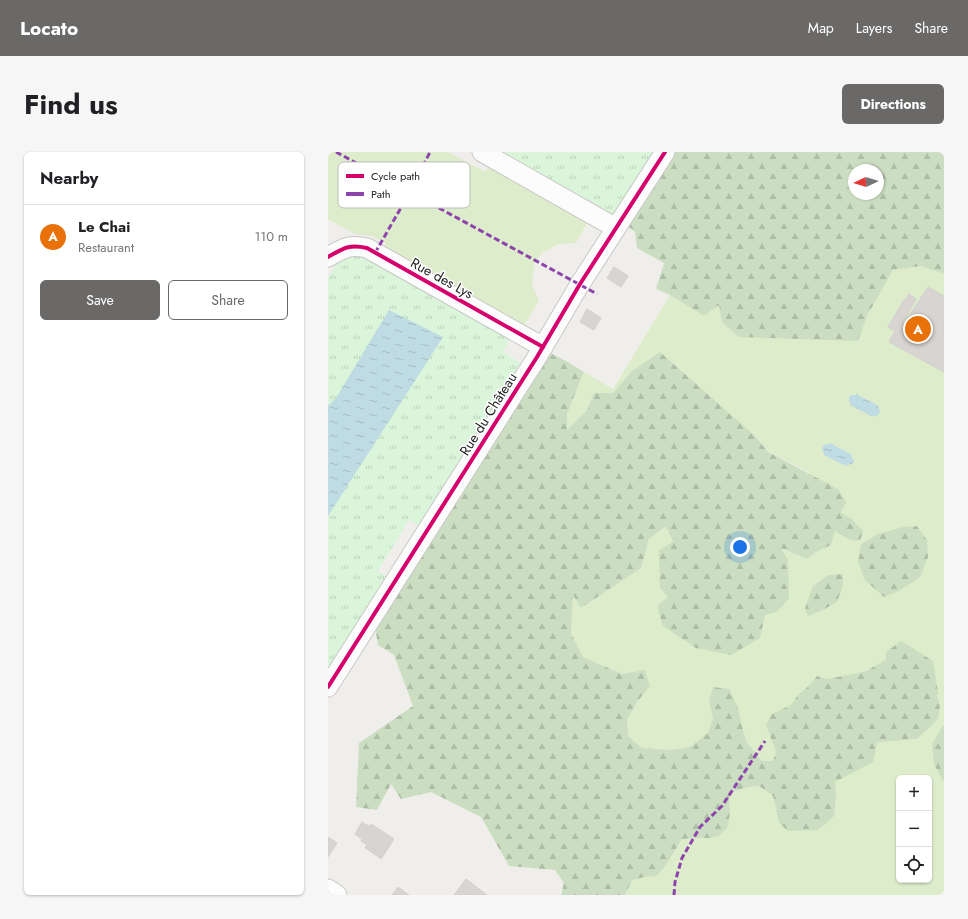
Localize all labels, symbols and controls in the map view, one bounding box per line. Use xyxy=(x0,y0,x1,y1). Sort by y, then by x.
text: Locato xyxy=(20,15,78,42)
text: Map xyxy=(808,18,834,38)
text: Layers xyxy=(856,18,892,38)
text: Share xyxy=(914,18,948,38)
text: Find us xyxy=(24,84,118,125)
button: Directions xyxy=(842,84,944,124)
legend xyxy=(338,162,470,208)
north arrow xyxy=(848,164,884,200)
text: Nearby xyxy=(40,166,98,190)
text: Cycle path xyxy=(371,168,420,184)
text: Path xyxy=(371,186,390,202)
text: Le Chai xyxy=(78,216,130,238)
text: A xyxy=(48,227,58,246)
text: 110 m xyxy=(254,227,288,246)
text: Restaurant xyxy=(78,238,134,257)
street label: Rue des Lys xyxy=(407,253,477,304)
button: Save xyxy=(40,280,160,320)
button: Share xyxy=(168,280,288,320)
pin: A xyxy=(905,314,931,344)
street label: Rue du Château xyxy=(454,369,522,459)
your location xyxy=(730,537,750,557)
map controls xyxy=(896,775,932,883)
button: + xyxy=(896,775,932,811)
button: − xyxy=(896,811,932,847)
button: locate xyxy=(896,847,932,883)

